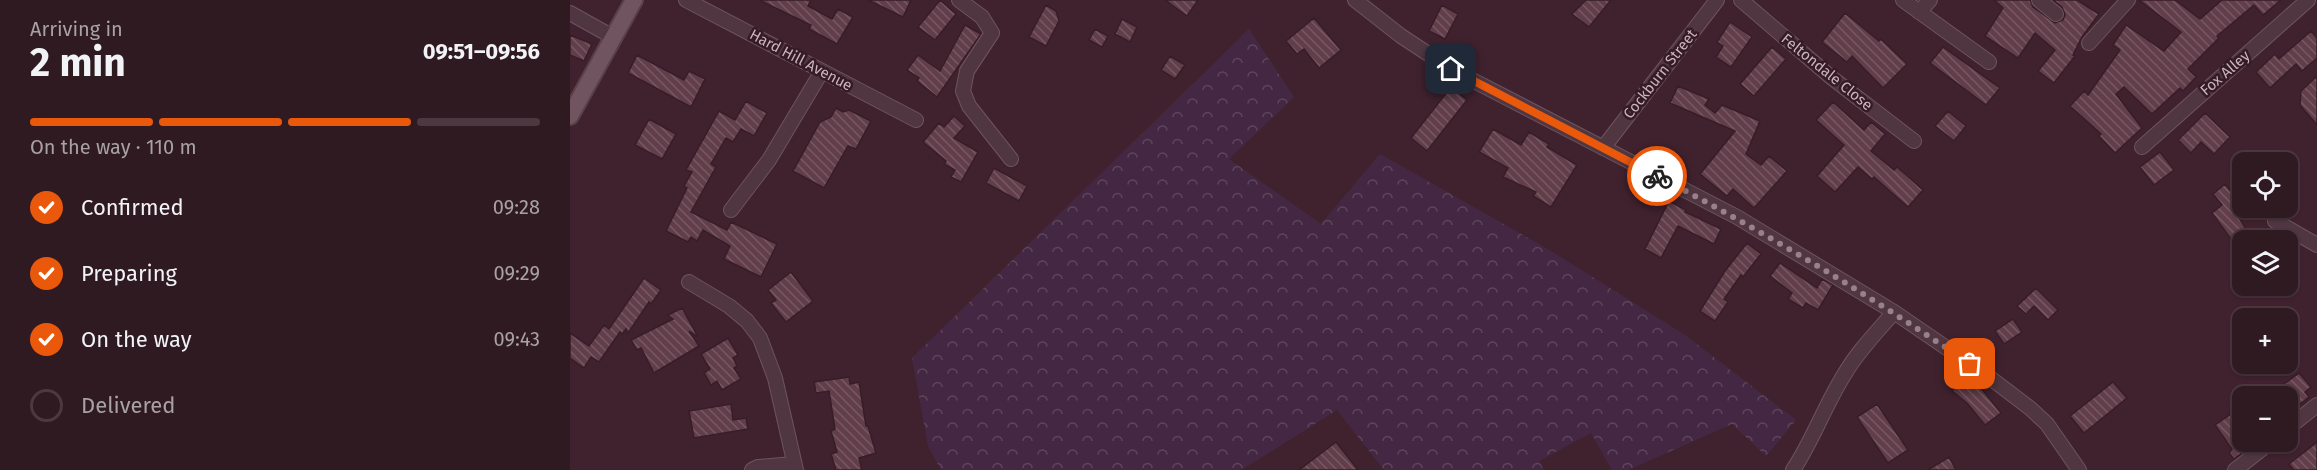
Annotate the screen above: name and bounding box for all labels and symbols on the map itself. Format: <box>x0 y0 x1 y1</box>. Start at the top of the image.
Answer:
street label: Hard Hill Avenue <box>747 25 855 95</box>
street label: Cockburn Street <box>1619 25 1701 122</box>
street label: Feltondale Close <box>1778 30 1876 114</box>
pin <box>1425 43 1476 94</box>
street label: Fox Alley <box>2197 46 2254 99</box>
courier <box>1627 146 1687 206</box>
pin <box>1944 338 1995 389</box>

